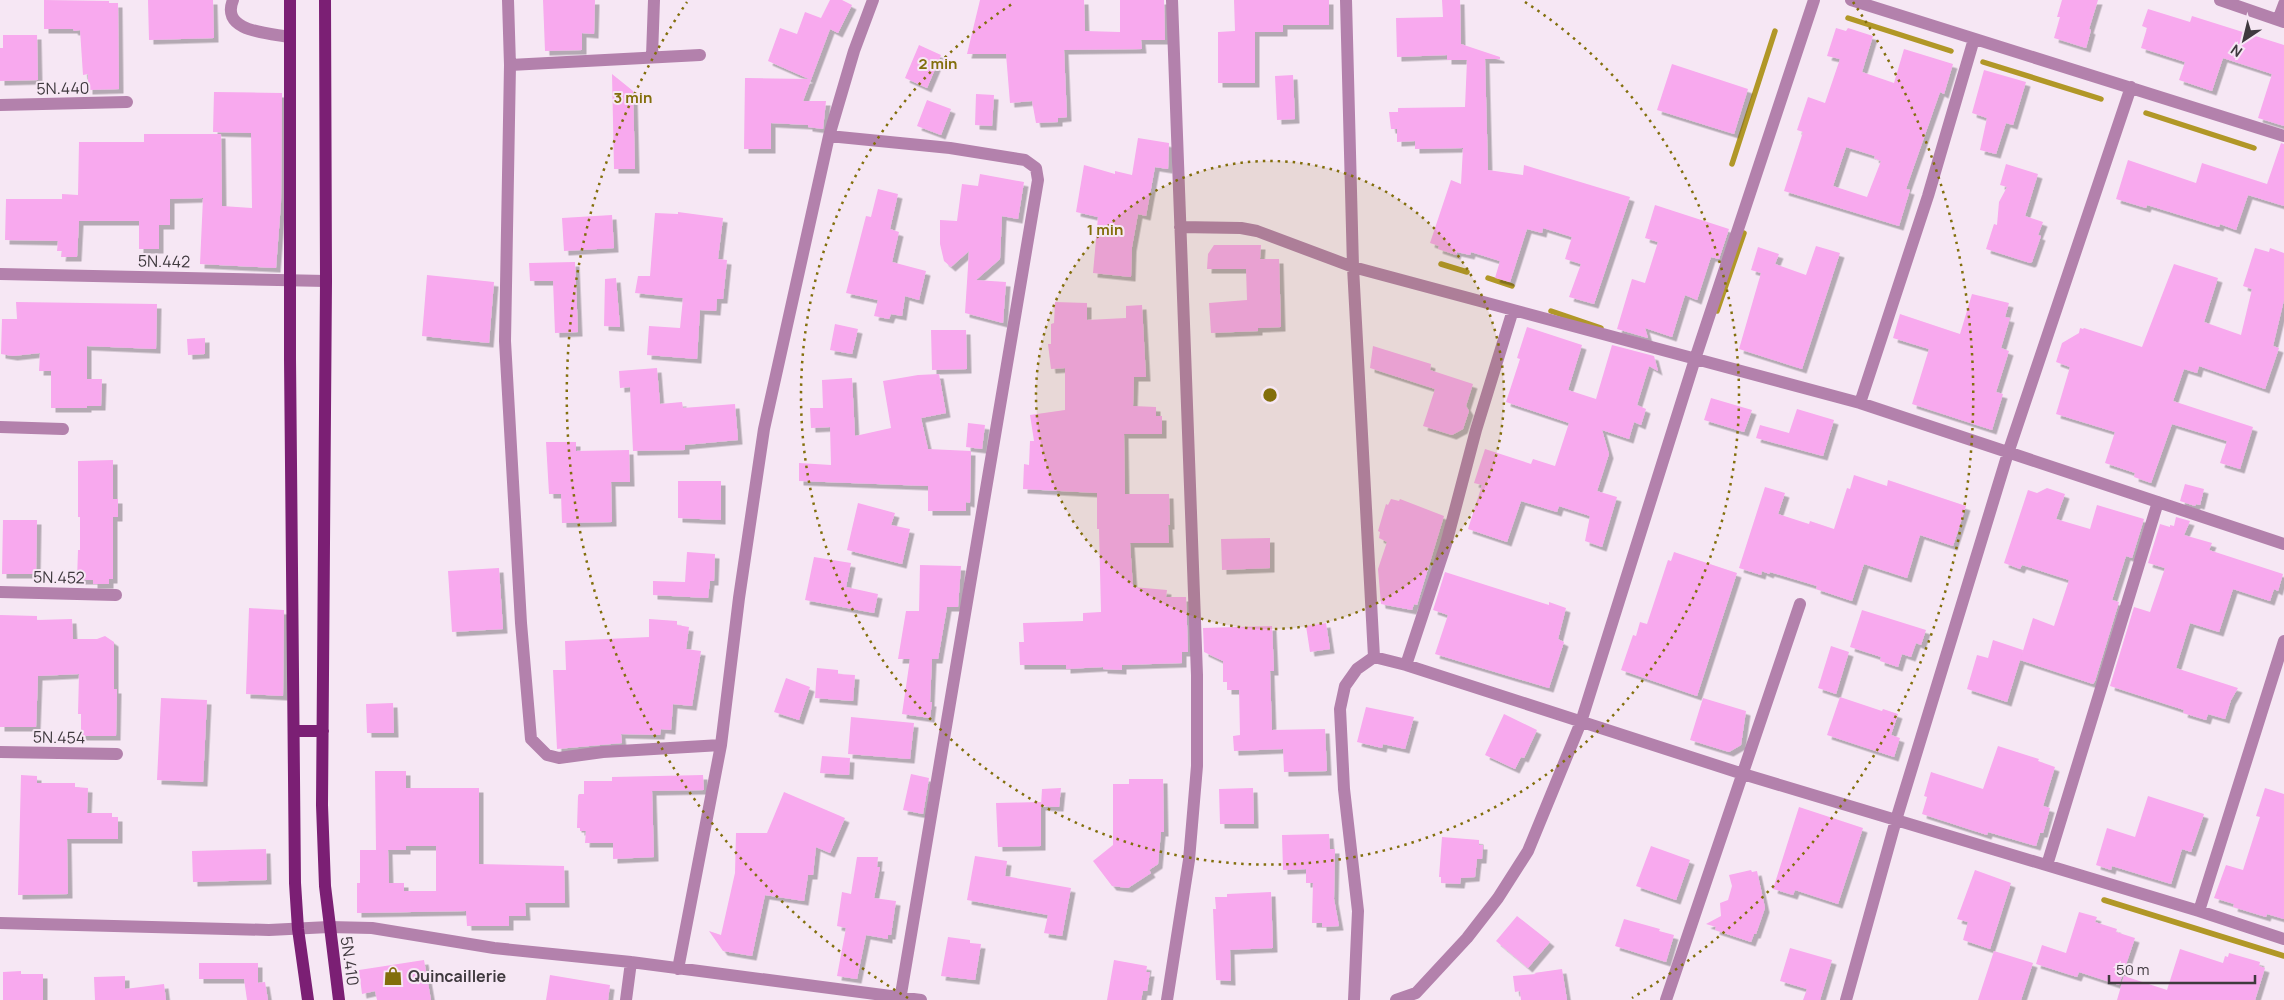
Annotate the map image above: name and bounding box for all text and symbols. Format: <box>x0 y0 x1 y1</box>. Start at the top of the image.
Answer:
north arrow <box>2219 15 2269 65</box>
text: N <box>2227 40 2246 62</box>
text: 2 min <box>918 53 958 74</box>
street label: 5N.440 <box>36 77 90 99</box>
text: 3 min <box>614 87 652 108</box>
text: 1 min <box>1087 219 1123 240</box>
street label: 5N.442 <box>138 250 190 272</box>
centre of rings <box>1261 386 1279 404</box>
street label: 5N.452 <box>33 566 85 588</box>
street label: 5N.454 <box>33 726 85 748</box>
street label: 5N.410 <box>336 935 364 987</box>
scale bar <box>2109 952 2255 984</box>
text: 50 m <box>2116 959 2150 980</box>
shop icon: Quincaillerie <box>382 965 404 987</box>
place label: Quincaillerie <box>408 965 507 987</box>

